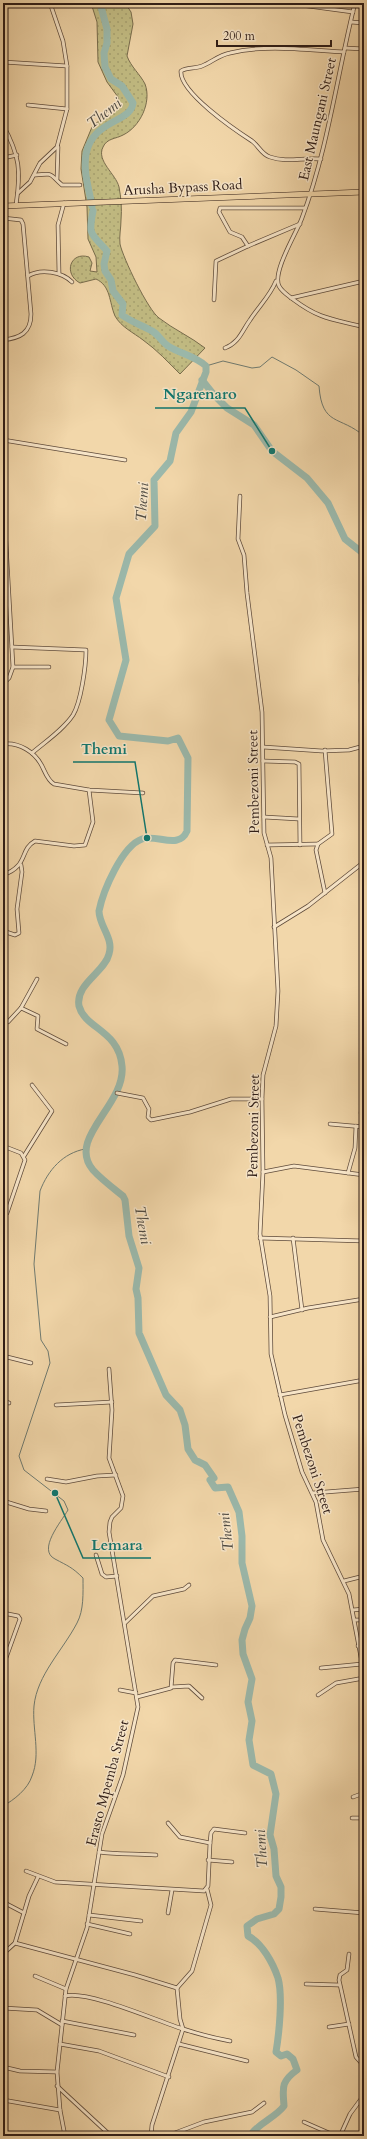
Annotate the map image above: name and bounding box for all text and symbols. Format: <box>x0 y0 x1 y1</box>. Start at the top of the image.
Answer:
scale bar <box>217 22 331 48</box>
text: 200 m <box>223 28 256 44</box>
street label: East Maungani Street <box>294 55 341 182</box>
water label: Themi <box>83 93 126 133</box>
street label: Arusha Bypass Road <box>123 175 244 200</box>
callout: Ngarenaro <box>155 381 245 408</box>
text: Ngarenaro <box>163 384 237 404</box>
water label: Themi <box>131 481 153 522</box>
street label: Pembezoni Street <box>243 730 264 834</box>
callout: Themi <box>73 735 135 762</box>
text: Themi <box>81 739 127 759</box>
street label: Pembezoni Street <box>243 1074 264 1178</box>
water label: Themi <box>130 1204 156 1247</box>
street label: Pembezoni Street <box>287 1412 338 1517</box>
water label: Themi <box>214 1511 238 1553</box>
callout: Lemara <box>83 1531 151 1558</box>
text: Lemara <box>91 1535 143 1555</box>
street label: Erasto Mpemba Street <box>81 1717 134 1848</box>
water label: Themi <box>250 1828 272 1869</box>

